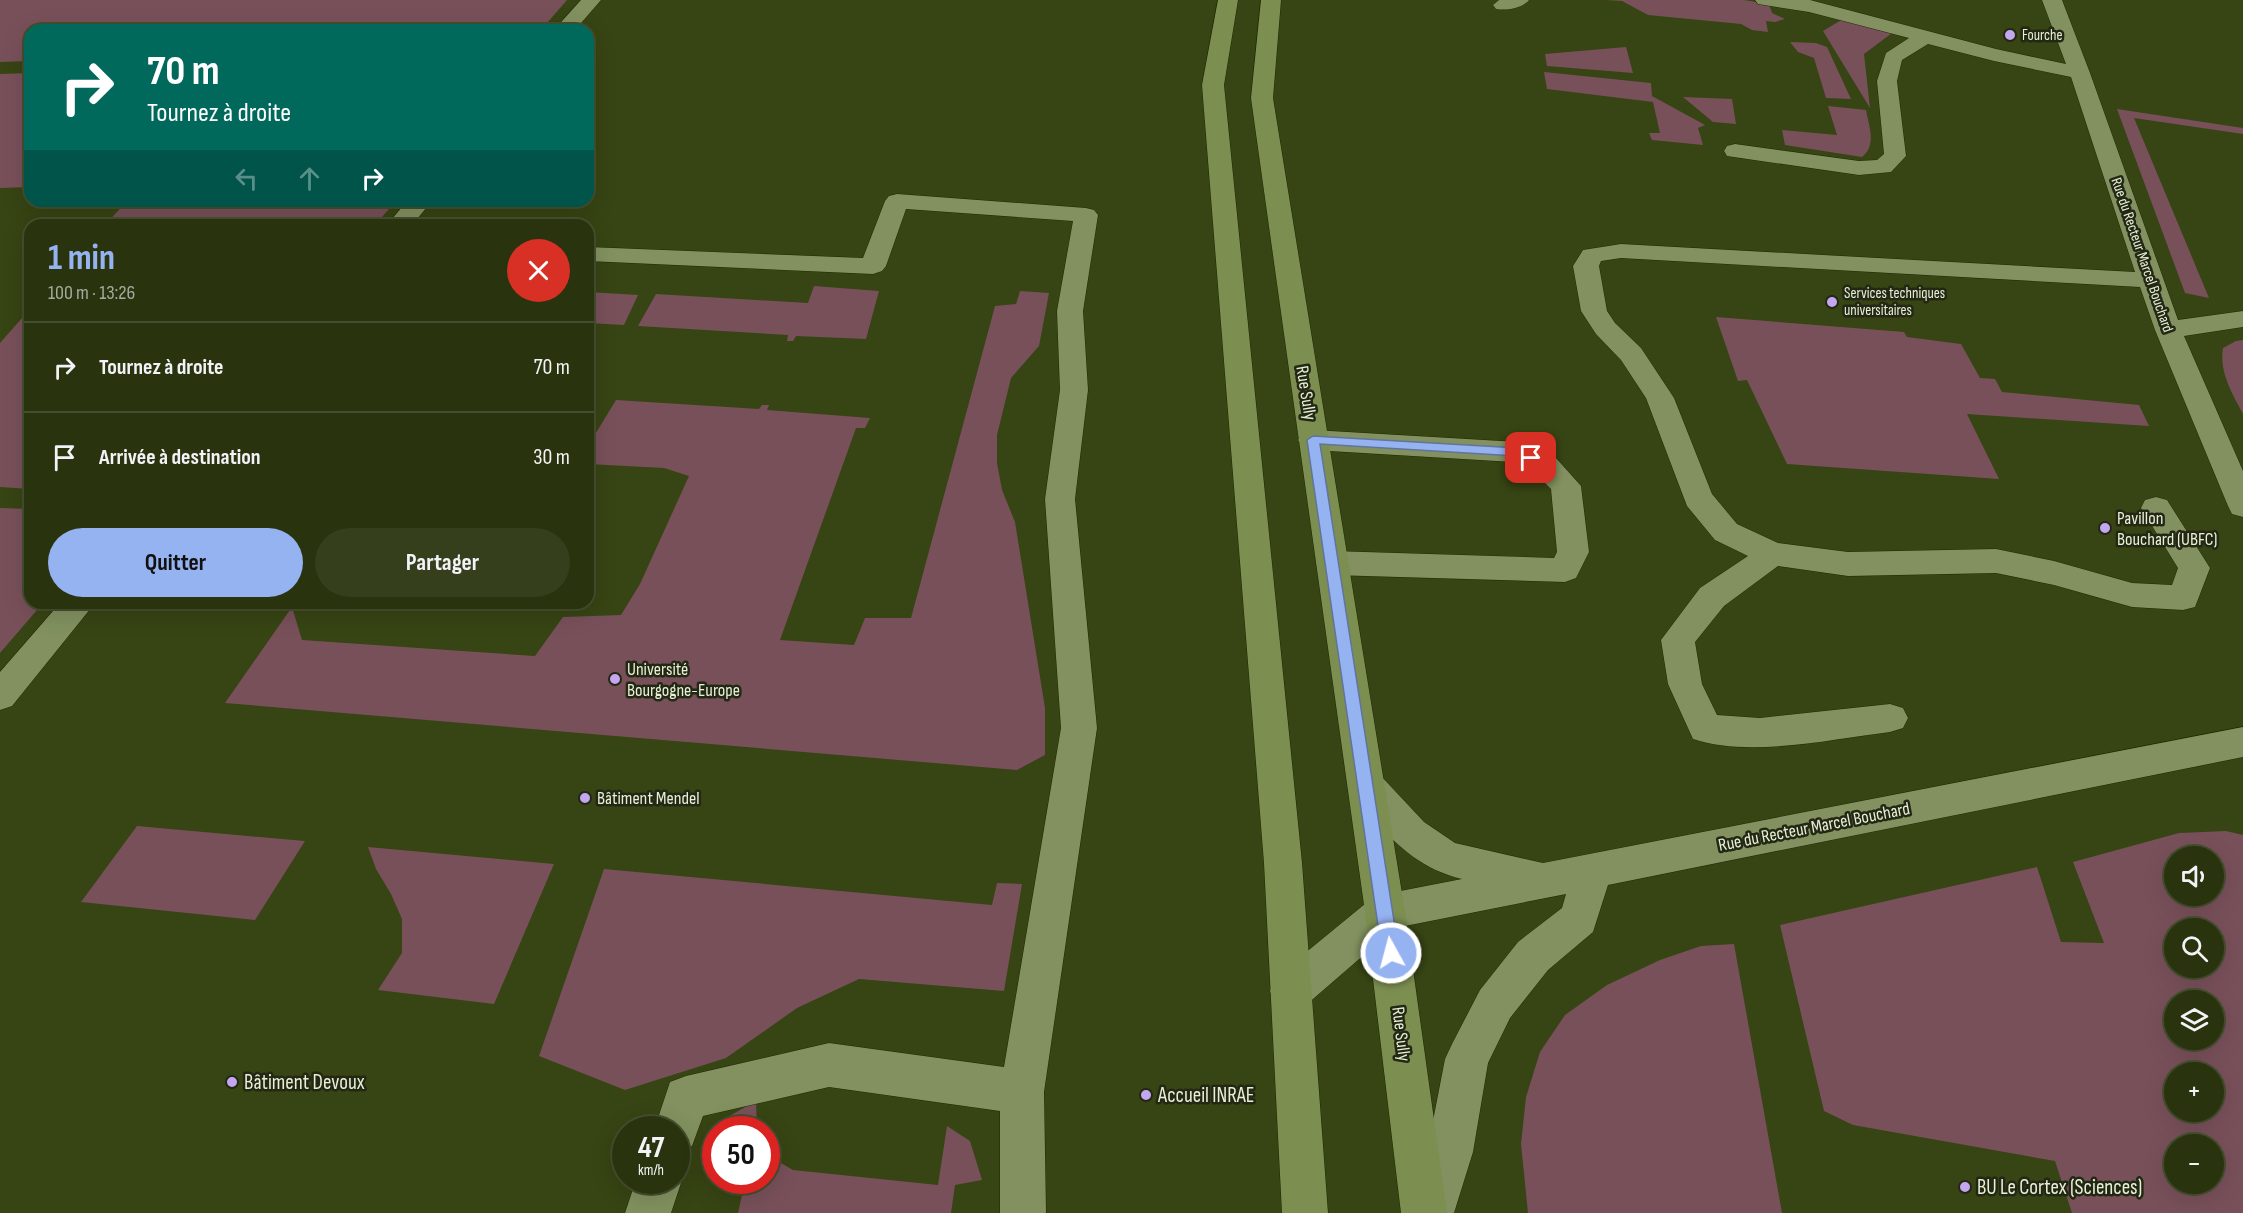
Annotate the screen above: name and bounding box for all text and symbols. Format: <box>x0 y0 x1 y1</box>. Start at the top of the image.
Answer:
place label: Fourche <box>2022 26 2063 45</box>
marker: Fourche <box>2003 28 2017 42</box>
text: 70 m <box>147 46 220 97</box>
icon: right <box>48 48 126 126</box>
text: Tournez à droite <box>147 97 291 129</box>
icon: left <box>230 162 263 195</box>
icon: ahead <box>293 162 326 195</box>
icon: right <box>356 162 389 195</box>
street label: Rue du Recteur Marcel Bouchard <box>2107 175 2177 335</box>
text: 1 min <box>48 237 115 280</box>
button: close <box>507 239 570 302</box>
text: 100 m · 13:26 <box>48 281 135 305</box>
place label: Services techniques universitaires <box>1844 284 1945 320</box>
marker: Services techniques universitaires <box>1825 295 1839 309</box>
icon: right <box>48 351 81 384</box>
text: Tournez à droite <box>99 354 224 381</box>
text: 70 m <box>534 354 570 381</box>
street label: Rue Sully <box>1291 364 1321 422</box>
pin <box>1505 432 1556 483</box>
icon: arrive <box>48 441 81 474</box>
icon: arrive <box>1514 441 1547 474</box>
text: Arrivée à destination <box>99 444 261 471</box>
text: 30 m <box>533 444 570 471</box>
place label: Pavillon Bouchard (UBFC) <box>2117 508 2217 550</box>
marker: Pavillon Bouchard (UBFC) <box>2098 521 2112 535</box>
button: Quitter <box>48 528 303 597</box>
button: Partager <box>315 528 570 597</box>
place label: Université Bourgogne-Europe <box>627 659 740 701</box>
marker: Université Bourgogne-Europe <box>608 672 622 686</box>
place label: Bâtiment Mendel <box>597 788 700 809</box>
marker: Bâtiment Mendel <box>578 791 592 805</box>
street label: Rue du Recteur Marcel Bouchard <box>1716 798 1912 856</box>
map controls <box>2164 846 2224 1194</box>
button: sound <box>2164 846 2224 906</box>
button: search <box>2164 918 2224 978</box>
position arrow <box>1359 921 1423 985</box>
button: layers <box>2164 990 2224 1050</box>
street label: Rue Sully <box>1387 1006 1415 1063</box>
button: + <box>2164 1062 2224 1122</box>
place label: Bâtiment Devoux <box>244 1070 365 1095</box>
marker: Bâtiment Devoux <box>225 1075 239 1089</box>
place label: Accueil INRAE <box>1157 1083 1255 1108</box>
marker: Accueil INRAE <box>1139 1088 1153 1102</box>
speed limit sign: 50 <box>702 1116 780 1194</box>
text: 47 <box>638 1130 664 1166</box>
button: − <box>2164 1134 2224 1194</box>
text: km/h <box>638 1161 664 1180</box>
place label: BU Le Cortex (Sciences) <box>1977 1175 2142 1200</box>
marker: BU Le Cortex (Sciences) <box>1958 1180 1972 1194</box>

